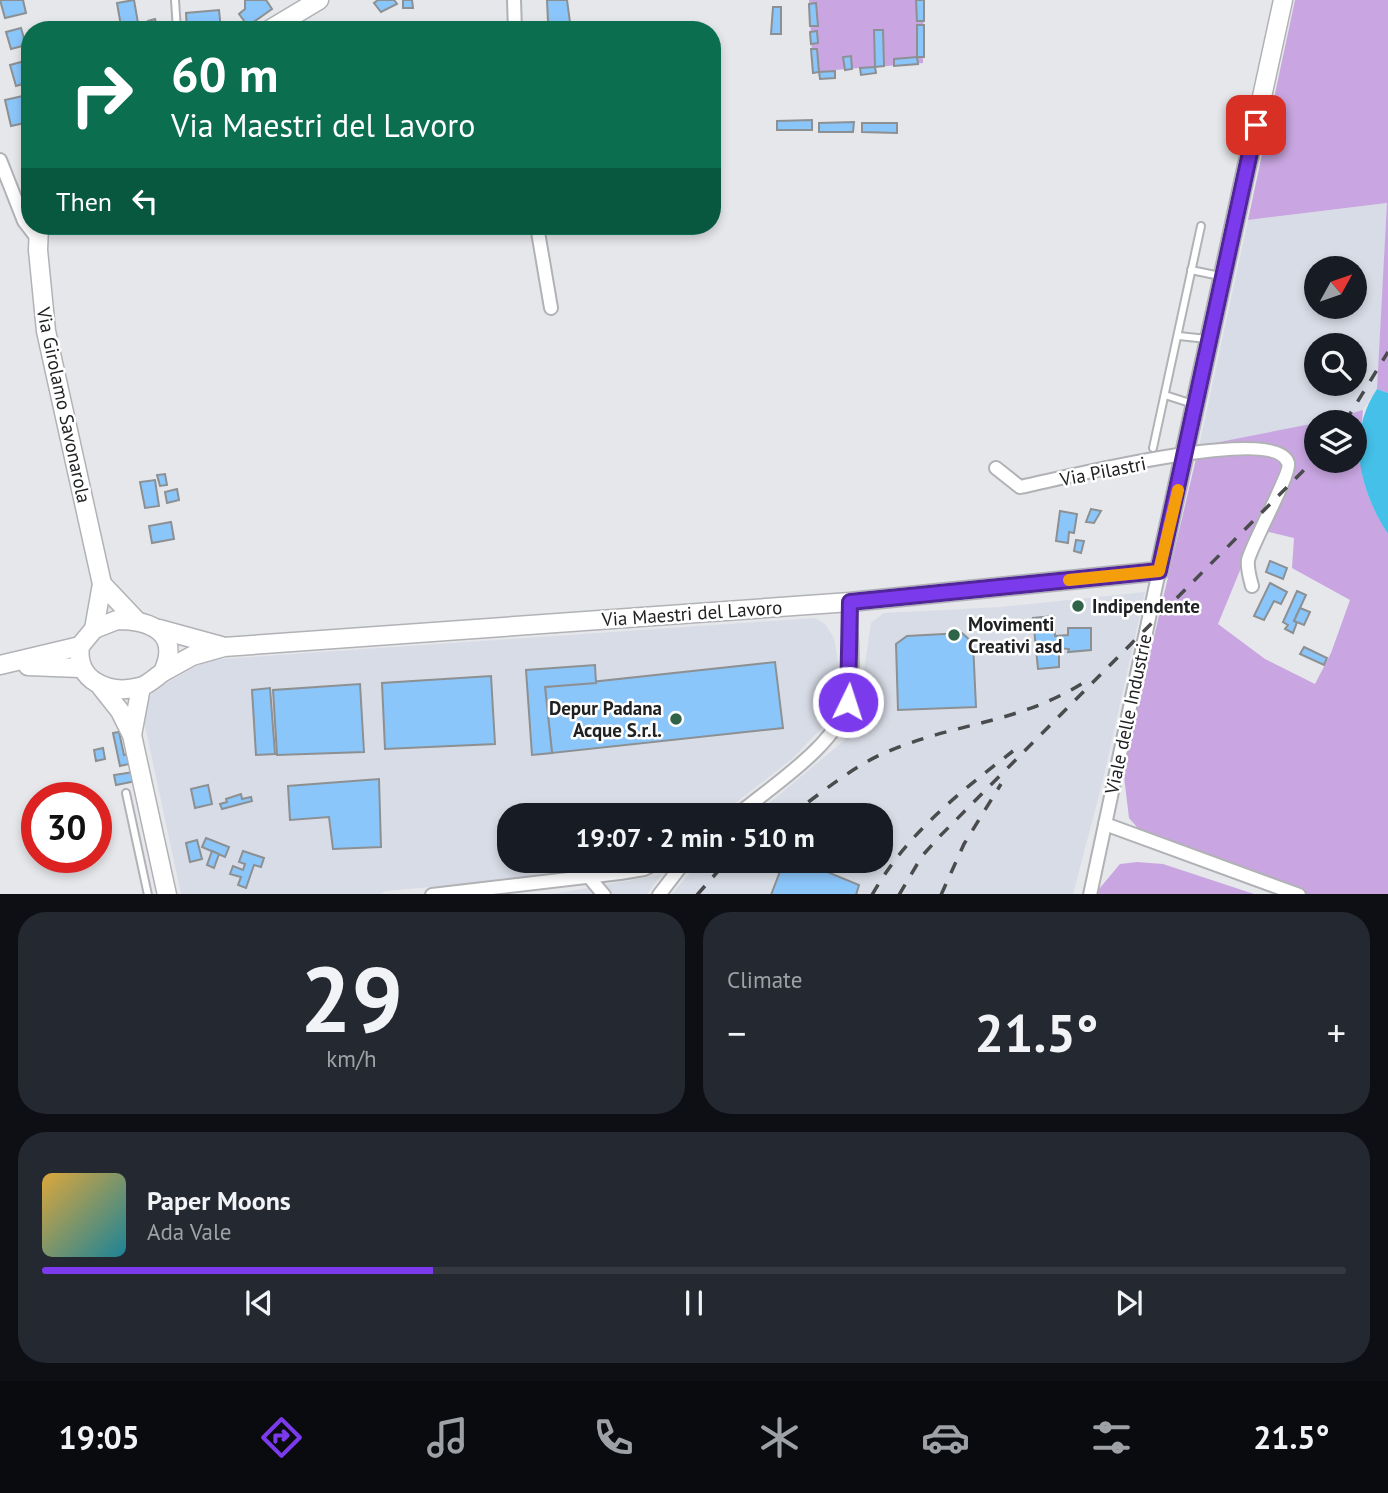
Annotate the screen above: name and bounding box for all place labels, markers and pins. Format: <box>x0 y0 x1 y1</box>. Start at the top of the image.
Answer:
pin <box>1226 95 1286 155</box>
place label: Indipendente <box>1092 594 1200 618</box>
marker: Indipendente <box>1070 598 1086 614</box>
place label: Movimenti Creativi asd <box>968 612 1063 658</box>
marker: Movimenti Creativi asd <box>946 627 962 643</box>
place label: Depur Padana Acque S.r.l. <box>549 696 662 742</box>
marker: Depur Padana Acque S.r.l. <box>668 711 684 727</box>

